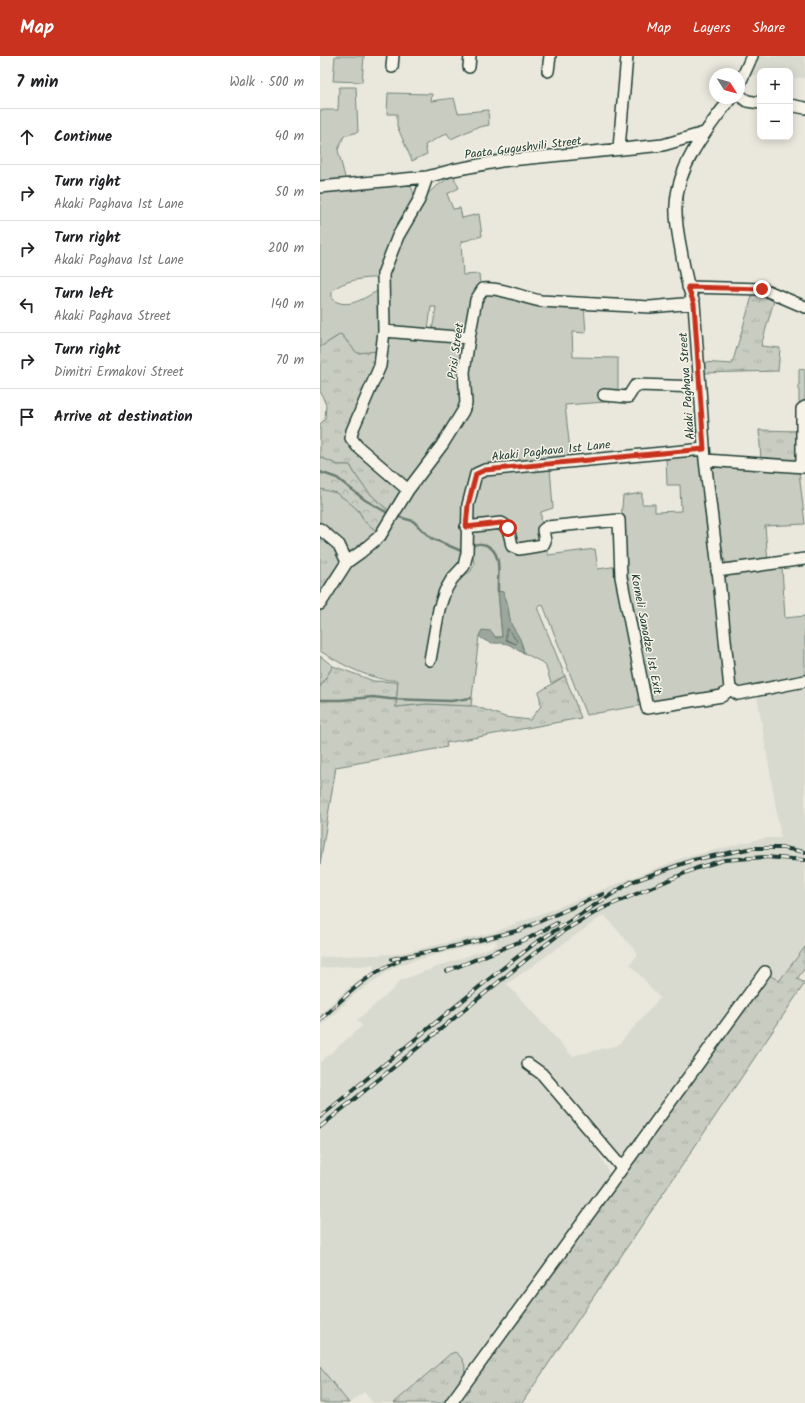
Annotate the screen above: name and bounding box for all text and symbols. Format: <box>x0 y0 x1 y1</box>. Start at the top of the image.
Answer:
text: Map <box>20 13 54 43</box>
text: Map <box>647 17 671 39</box>
text: Layers <box>693 17 731 39</box>
text: Share <box>753 17 785 39</box>
north arrow <box>709 68 745 104</box>
map controls <box>757 68 793 140</box>
button: + <box>757 68 793 104</box>
text: 7 min <box>16 69 58 96</box>
text: Walk · 500 m <box>229 72 304 93</box>
button: − <box>757 104 793 140</box>
text: Continue <box>54 125 112 149</box>
icon: ahead <box>16 126 38 148</box>
text: 40 m <box>275 126 304 147</box>
street label: Paata Gugushvili Street <box>463 131 583 165</box>
text: Turn right <box>54 170 121 194</box>
icon: right <box>16 182 38 204</box>
text: 50 m <box>275 182 304 203</box>
text: Akaki Paghava 1st Lane <box>54 194 184 215</box>
text: Turn right <box>54 226 121 250</box>
icon: right <box>16 238 38 260</box>
text: 200 m <box>268 238 304 259</box>
text: Akaki Paghava 1st Lane <box>54 250 184 271</box>
route end <box>753 280 771 298</box>
text: Turn left <box>54 282 114 306</box>
icon: left <box>16 294 38 316</box>
text: 140 m <box>271 294 304 315</box>
text: Akaki Paghava Street <box>54 306 171 327</box>
street label: Prisi Street <box>443 321 469 380</box>
street label: Akaki Paghava Street <box>674 331 700 440</box>
text: Turn right <box>54 338 121 362</box>
icon: right <box>16 350 38 372</box>
text: 70 m <box>276 350 304 371</box>
text: Dimitri Ermakovi Street <box>54 362 184 383</box>
text: Arrive at destination <box>54 405 193 429</box>
icon: arrive <box>16 406 38 428</box>
street label: Akaki Paghava 1st Lane <box>491 435 612 467</box>
route start <box>499 519 517 537</box>
street label: Korneli Sanadze 1st Exit <box>625 572 667 696</box>

